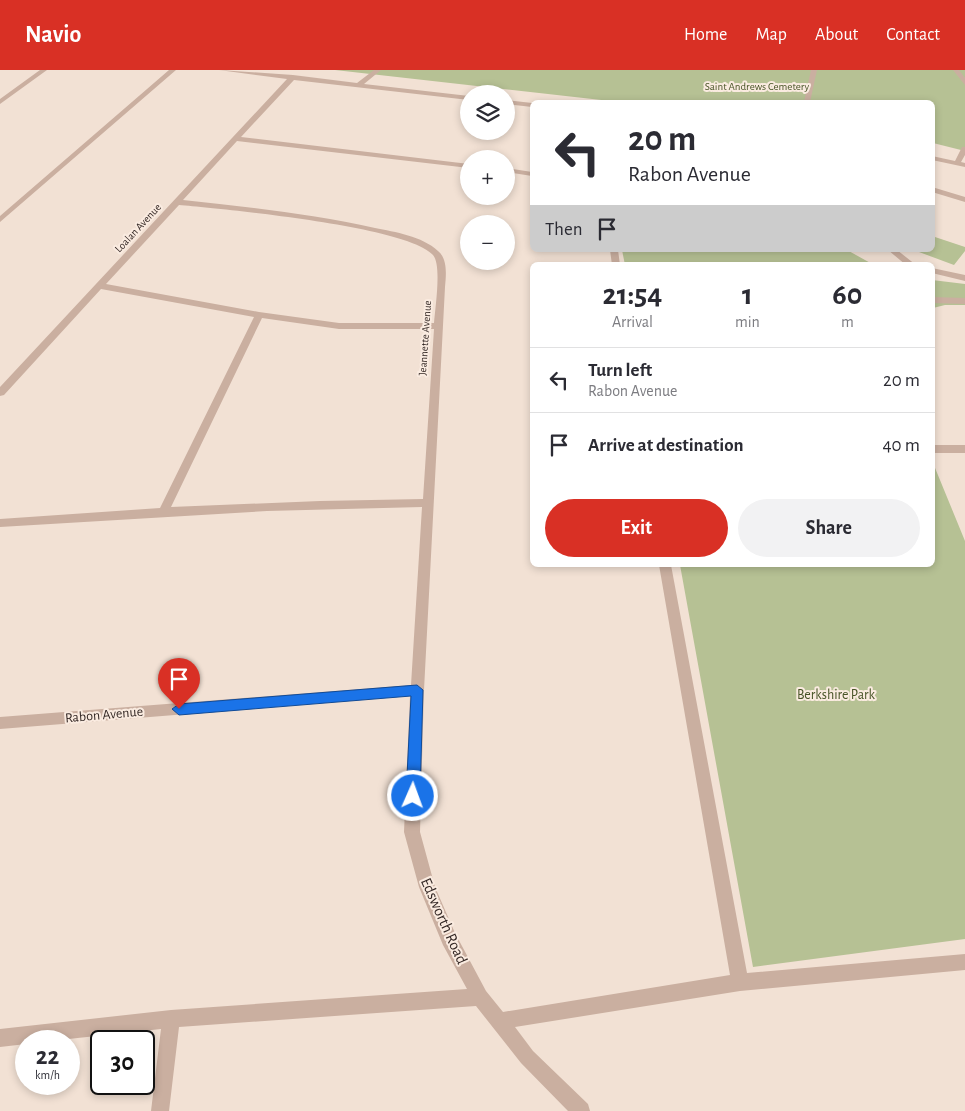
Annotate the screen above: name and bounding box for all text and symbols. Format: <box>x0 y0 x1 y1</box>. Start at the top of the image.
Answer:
text: Navio <box>25 23 81 47</box>
text: Home <box>684 26 727 44</box>
text: Map <box>755 26 787 44</box>
text: About <box>815 26 858 44</box>
text: Contact <box>886 26 940 44</box>
park label: Saint Andrews Cemetery <box>705 81 810 92</box>
map controls <box>460 85 515 270</box>
button: layers <box>460 85 515 140</box>
icon: left <box>545 120 610 185</box>
text: 20 m <box>628 122 696 157</box>
button: + <box>460 150 515 205</box>
text: Rabon Avenue <box>628 163 751 185</box>
street label: Loalan Avenue <box>113 202 163 254</box>
button: − <box>460 215 515 270</box>
icon: arrive <box>593 215 621 243</box>
text: Then <box>545 220 583 239</box>
text: 21:54 <box>603 280 662 310</box>
text: 1 <box>742 280 753 310</box>
text: 60 <box>832 280 862 310</box>
street label: Jeannette Avenue <box>417 300 433 376</box>
text: Arrival <box>612 314 653 330</box>
text: min <box>735 314 760 330</box>
text: m <box>841 314 854 330</box>
text: Turn left <box>588 361 652 380</box>
icon: left <box>545 366 573 394</box>
text: 20 m <box>883 371 920 390</box>
text: Rabon Avenue <box>588 383 677 399</box>
icon: arrive <box>545 431 573 459</box>
text: Arrive at destination <box>588 436 744 455</box>
text: 40 m <box>882 436 920 455</box>
button: Exit <box>545 499 728 557</box>
button: Share <box>738 499 920 557</box>
pin <box>158 658 200 709</box>
icon: arrive <box>165 665 193 693</box>
park label: Berkshire Park <box>797 688 876 702</box>
street label: Rabon Avenue <box>64 705 144 725</box>
position arrow <box>386 769 438 821</box>
street label: Edsworth Road <box>418 875 470 967</box>
speed limit sign: 30 <box>90 1030 155 1095</box>
text: 22 <box>36 1044 59 1069</box>
text: km/h <box>35 1069 60 1081</box>

